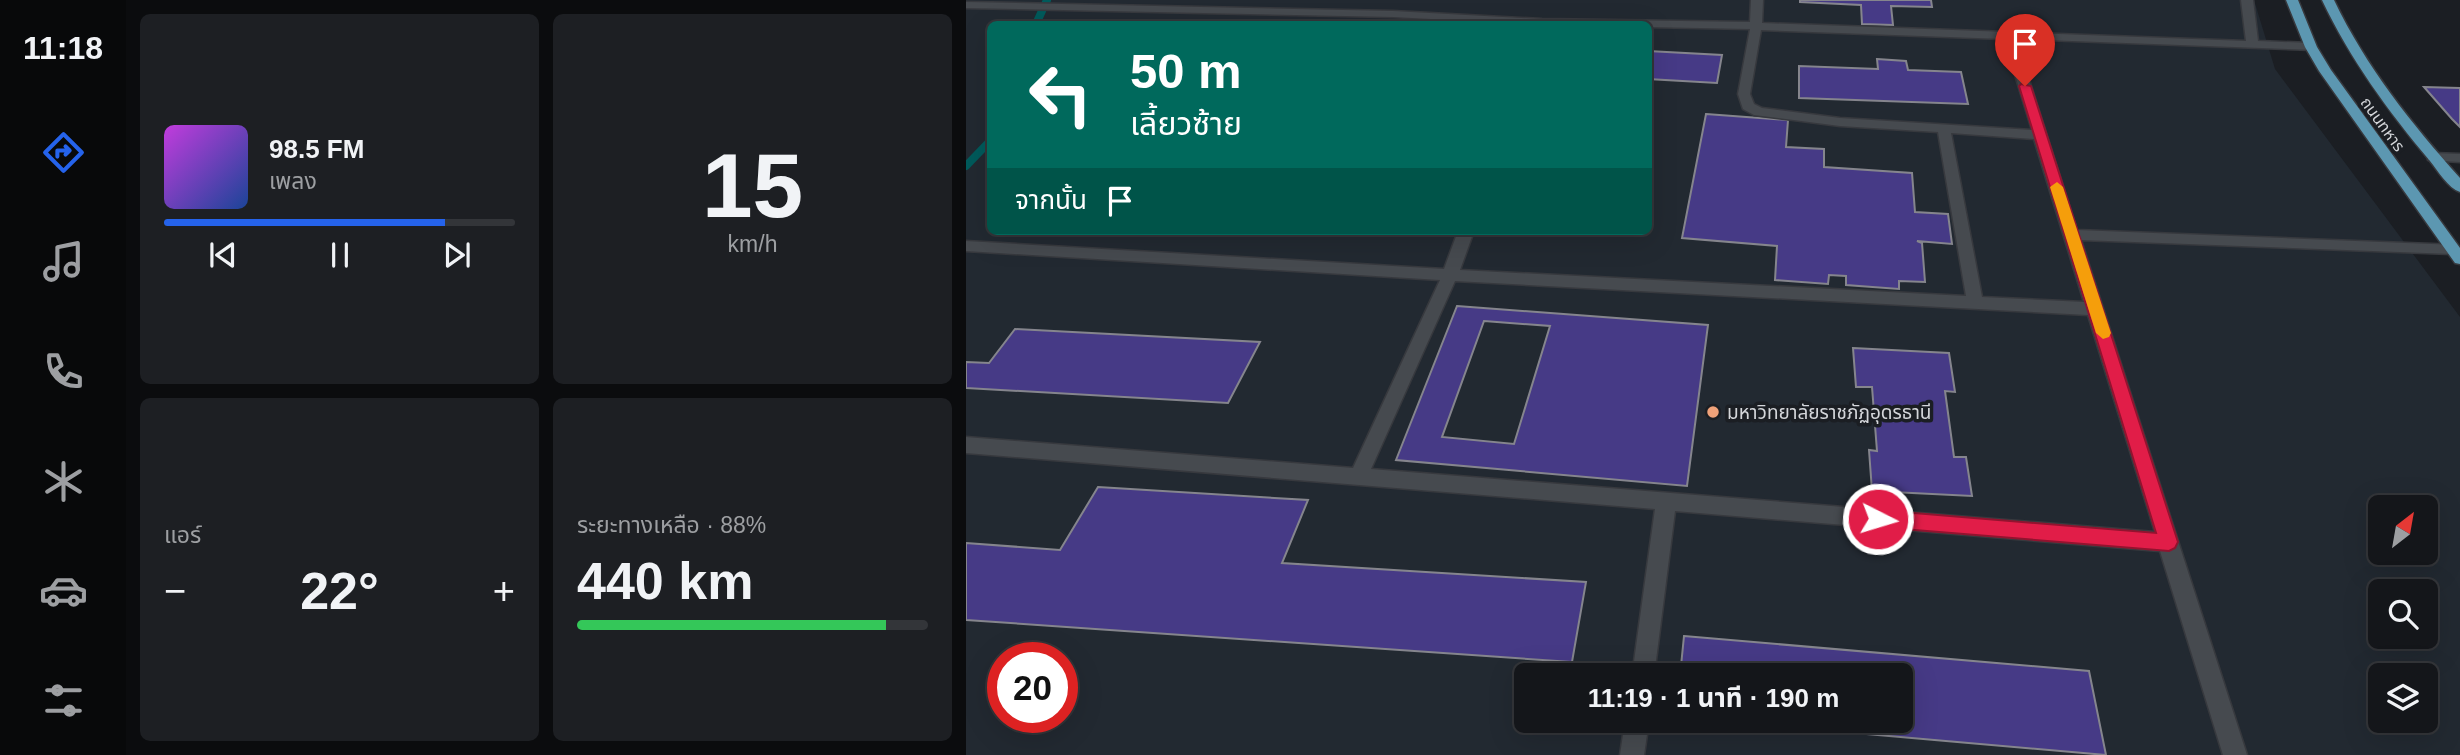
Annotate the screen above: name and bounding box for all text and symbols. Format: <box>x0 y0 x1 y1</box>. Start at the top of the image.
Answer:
pin <box>1995 14 2055 86</box>
icon: arrive <box>2006 25 2044 63</box>
text: 11:18 <box>23 30 103 66</box>
text: 50 m <box>1130 44 1242 98</box>
icon: left <box>1015 49 1106 140</box>
street label: ถนนทหาร <box>2357 94 2408 155</box>
text: เลี้ยวซ้าย <box>1130 106 1242 142</box>
icon: directions <box>39 128 88 177</box>
text: 98.5 FM <box>269 134 364 164</box>
text: 15 <box>702 135 803 236</box>
text: เพลง <box>269 168 317 194</box>
icon: arrive <box>1101 182 1139 220</box>
text: จากนั้น <box>1015 185 1087 215</box>
text: km/h <box>728 231 777 257</box>
icon: previous <box>204 236 242 274</box>
icon: pause <box>321 236 359 274</box>
icon: next <box>438 236 476 274</box>
icon: music <box>39 237 88 286</box>
icon: phone <box>39 347 88 396</box>
place label: มหาวิทยาลัยราชภัฏอุดรธานี <box>1727 402 1932 424</box>
marker: มหาวิทยาลัยราชภัฏอุดรธานี <box>1705 404 1721 420</box>
icon: climate <box>39 457 88 506</box>
position arrow <box>1841 482 1915 556</box>
north arrow <box>2368 495 2438 565</box>
map controls <box>2368 495 2438 733</box>
text: ระยะทางเหลือ · 88% <box>577 512 766 538</box>
text: แอร์ <box>164 522 201 548</box>
text: 440 km <box>577 552 753 610</box>
text: 22° <box>300 562 379 620</box>
icon: car <box>39 566 88 615</box>
text: − <box>164 570 186 612</box>
text: + <box>493 570 515 612</box>
button: search <box>2368 579 2438 649</box>
speed limit sign: 20 <box>987 642 1078 733</box>
button: layers <box>2368 663 2438 733</box>
icon: filters <box>39 676 88 725</box>
text: 11:19 · 1 นาที · 190 m <box>1588 683 1839 713</box>

